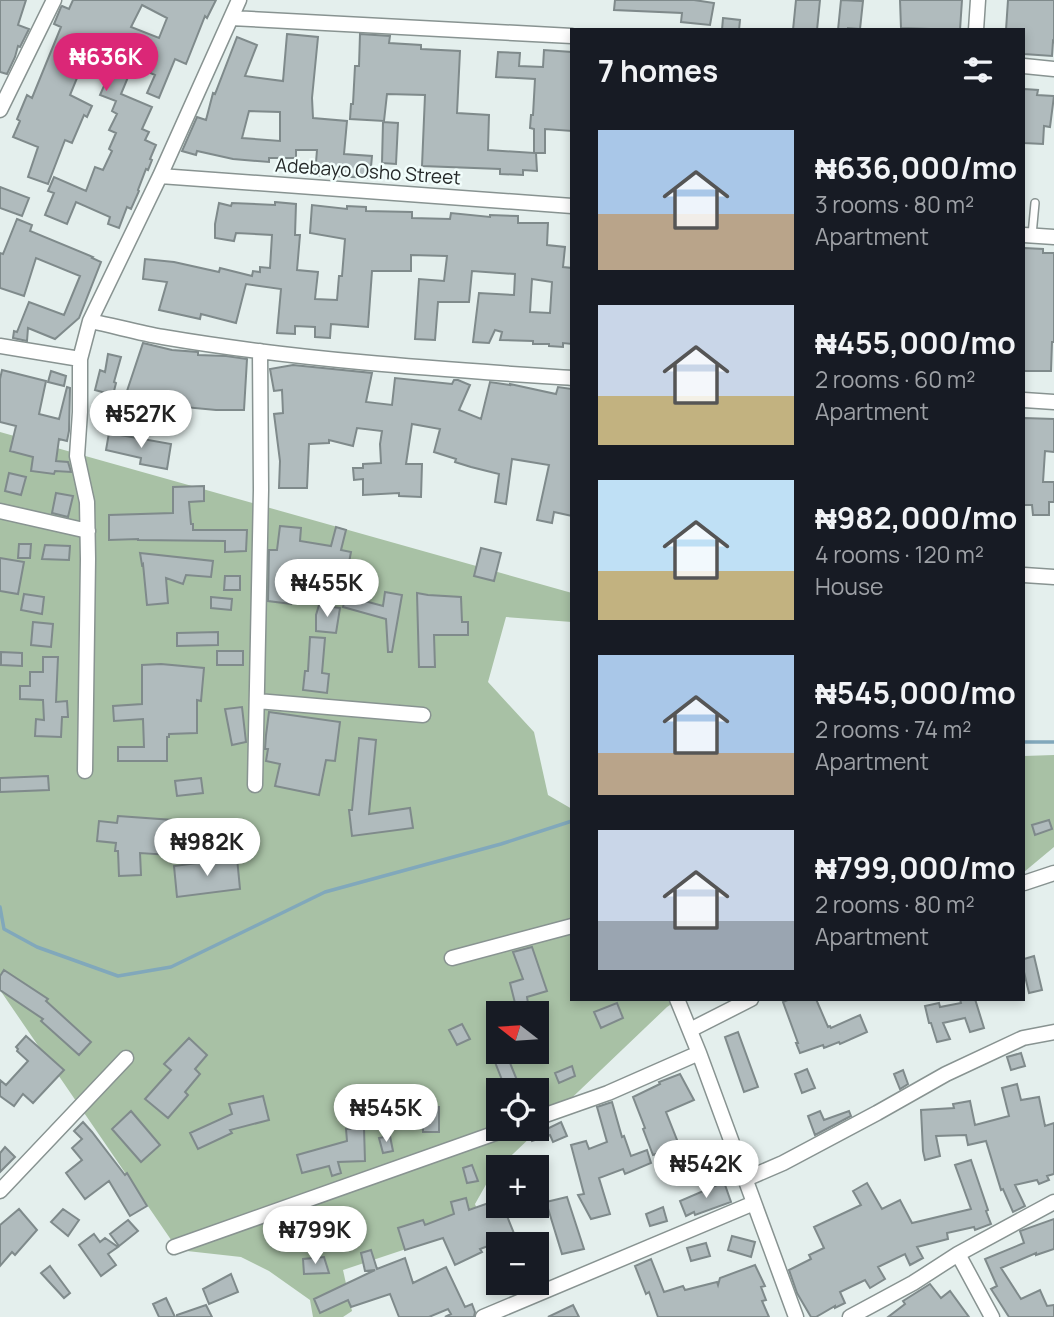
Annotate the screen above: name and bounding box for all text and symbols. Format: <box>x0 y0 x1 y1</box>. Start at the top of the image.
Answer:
pin: ₦636K <box>57 34 155 93</box>
text: ₦636K <box>69 40 143 72</box>
text: 7 homes <box>598 50 718 91</box>
icon: filters <box>959 51 997 89</box>
text: ₦636,000/mo <box>815 147 1017 188</box>
street label: Adebayo Osho Street <box>274 152 462 190</box>
icon: home <box>654 158 738 242</box>
text: 3 rooms · 80 m² <box>815 188 974 220</box>
text: Apartment <box>815 220 929 252</box>
text: ₦455,000/mo <box>815 322 1016 363</box>
icon: home <box>654 333 738 417</box>
text: 2 rooms · 60 m² <box>815 363 976 395</box>
pin: ₦527K <box>92 391 190 450</box>
text: Apartment <box>815 395 929 427</box>
text: ₦527K <box>106 397 176 429</box>
text: ₦982,000/mo <box>815 497 1017 538</box>
icon: home <box>654 508 738 592</box>
text: 4 rooms · 120 m² <box>815 538 984 570</box>
pin: ₦455K <box>278 560 376 619</box>
text: ₦455K <box>291 566 363 598</box>
text: House <box>815 570 884 602</box>
text: ₦545,000/mo <box>815 672 1016 713</box>
icon: home <box>654 683 738 767</box>
text: 2 rooms · 74 m² <box>815 713 971 745</box>
text: Apartment <box>815 745 929 777</box>
pin: ₦982K <box>158 818 256 878</box>
text: ₦982K <box>170 825 244 857</box>
text: ₦799,000/mo <box>815 847 1016 888</box>
icon: home <box>654 858 738 942</box>
text: 2 rooms · 80 m² <box>815 888 975 920</box>
text: Apartment <box>815 920 929 952</box>
north arrow <box>486 1001 550 1064</box>
map controls <box>486 1001 549 1295</box>
button: locate <box>486 1078 549 1141</box>
pin: ₦545K <box>337 1084 435 1144</box>
text: ₦545K <box>350 1091 422 1123</box>
pin: ₦542K <box>657 1140 755 1200</box>
text: ₦542K <box>670 1147 742 1179</box>
button: + <box>486 1155 549 1218</box>
pin: ₦799K <box>266 1206 364 1266</box>
text: ₦799K <box>279 1213 351 1245</box>
button: − <box>486 1232 549 1295</box>

